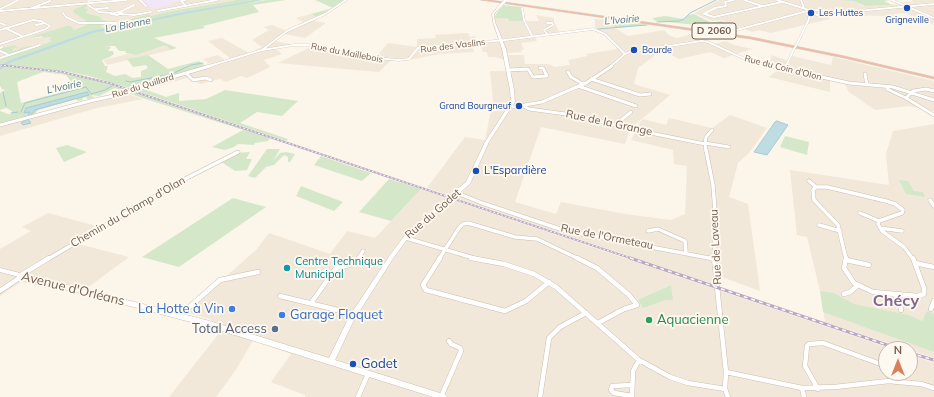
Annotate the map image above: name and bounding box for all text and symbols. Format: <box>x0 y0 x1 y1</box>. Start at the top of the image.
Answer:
marker: Grigneville <box>902 3 912 13</box>
marker: Les Huttes <box>806 8 816 18</box>
place label: Les Huttes <box>819 8 863 18</box>
water label: L'Ivoirie <box>604 12 640 28</box>
water label: La Bionne <box>104 15 152 35</box>
place label: Grigneville <box>885 15 929 25</box>
road number: D 2060 <box>692 23 736 39</box>
street label: Rue des Vaslins <box>420 37 486 55</box>
street label: Rue du Maillebois <box>310 41 384 65</box>
marker: Bourde <box>629 45 639 55</box>
place label: Bourde <box>642 45 672 55</box>
street label: Rue du Coin d'Olon <box>743 53 823 83</box>
street label: Rue du Quillard <box>111 71 175 101</box>
water label: L'Ivoirie <box>46 77 82 97</box>
place label: Grand Bourgneuf <box>439 101 511 111</box>
marker: Grand Bourgneuf <box>514 101 524 111</box>
street label: Rue de la Grange <box>565 107 653 139</box>
place label: L'Espardière <box>484 164 546 178</box>
marker: L'Espardière <box>471 166 481 176</box>
street label: Chemin du Champ d'Olan <box>68 174 188 250</box>
street label: Rue du Godet <box>402 186 464 242</box>
street label: Rue de Laveau <box>707 209 725 285</box>
street label: Rue de l'Ormeteau <box>560 222 654 252</box>
place label: Centre Technique Municipal <box>295 255 383 281</box>
marker: Centre Technique Municipal <box>282 263 292 273</box>
street label: Avenue d'Orléans <box>20 269 126 309</box>
district label: Chécy <box>873 291 919 311</box>
place label: La Hotte à Vin <box>138 301 224 317</box>
marker: La Hotte à Vin <box>227 304 237 314</box>
place label: Garage Floquet <box>290 307 383 323</box>
marker: Garage Floquet <box>277 310 287 320</box>
place label: Aquacienne <box>657 312 728 328</box>
marker: Aquacienne <box>644 315 654 325</box>
place label: Total Access <box>192 321 267 337</box>
marker: Total Access <box>270 324 280 334</box>
north arrow <box>878 341 918 381</box>
text: N <box>894 343 902 357</box>
place label: Godet <box>361 356 397 372</box>
marker: Godet <box>348 359 358 369</box>

